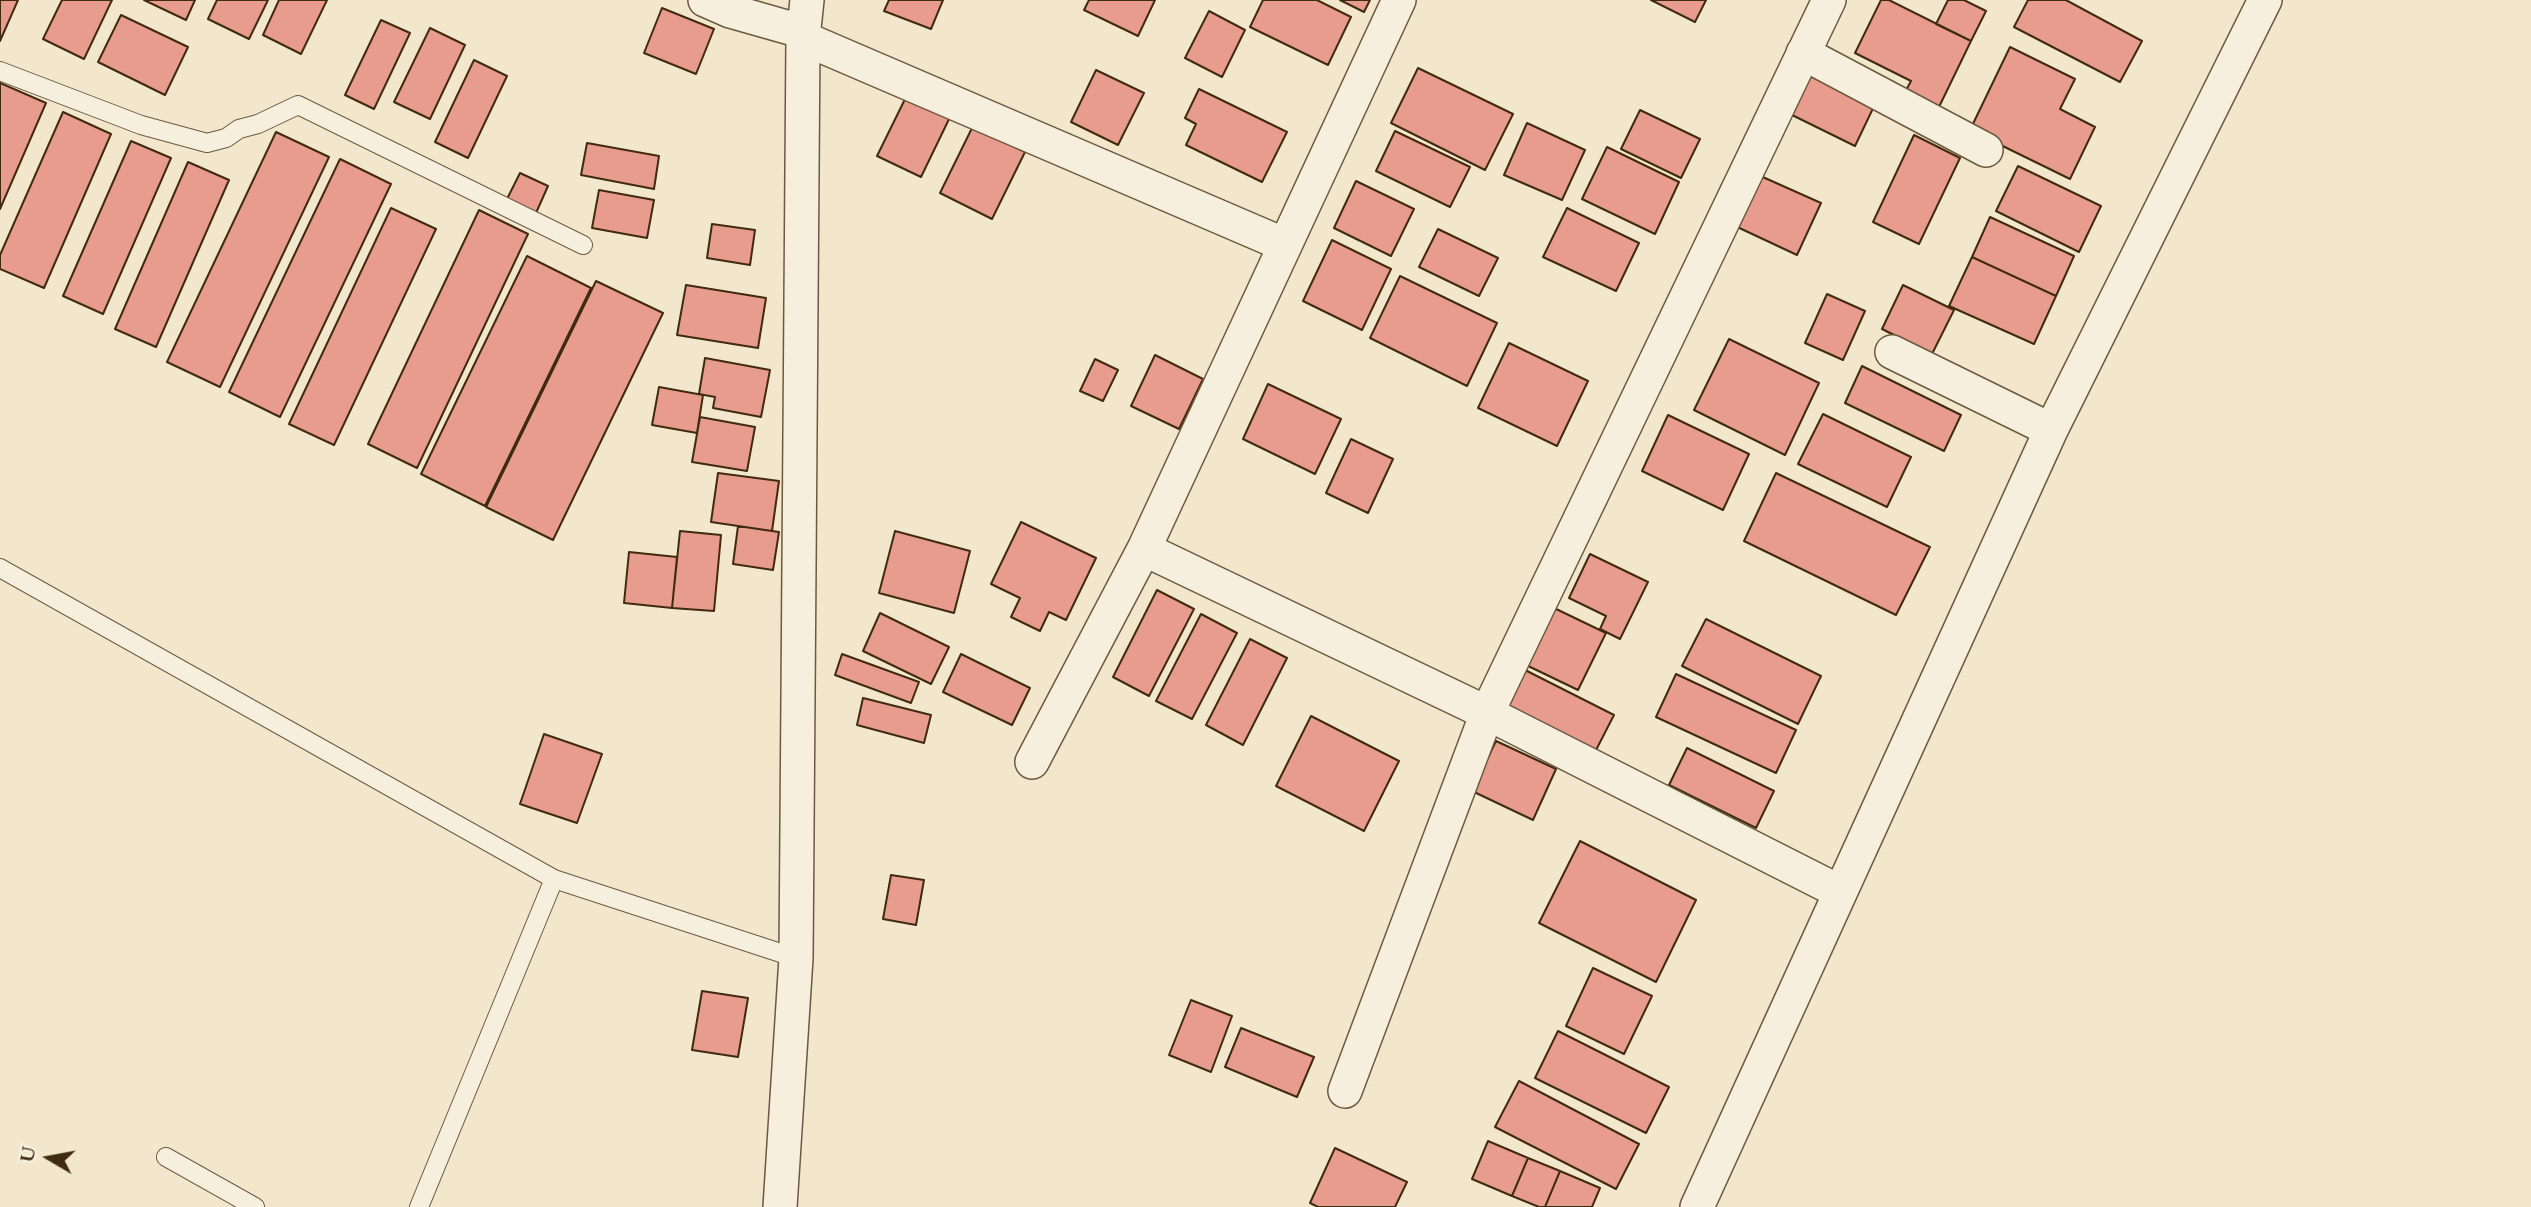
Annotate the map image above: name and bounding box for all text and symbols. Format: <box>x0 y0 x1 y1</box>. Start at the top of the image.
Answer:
north arrow <box>14 1123 84 1193</box>
text: U <box>14 1144 42 1164</box>

